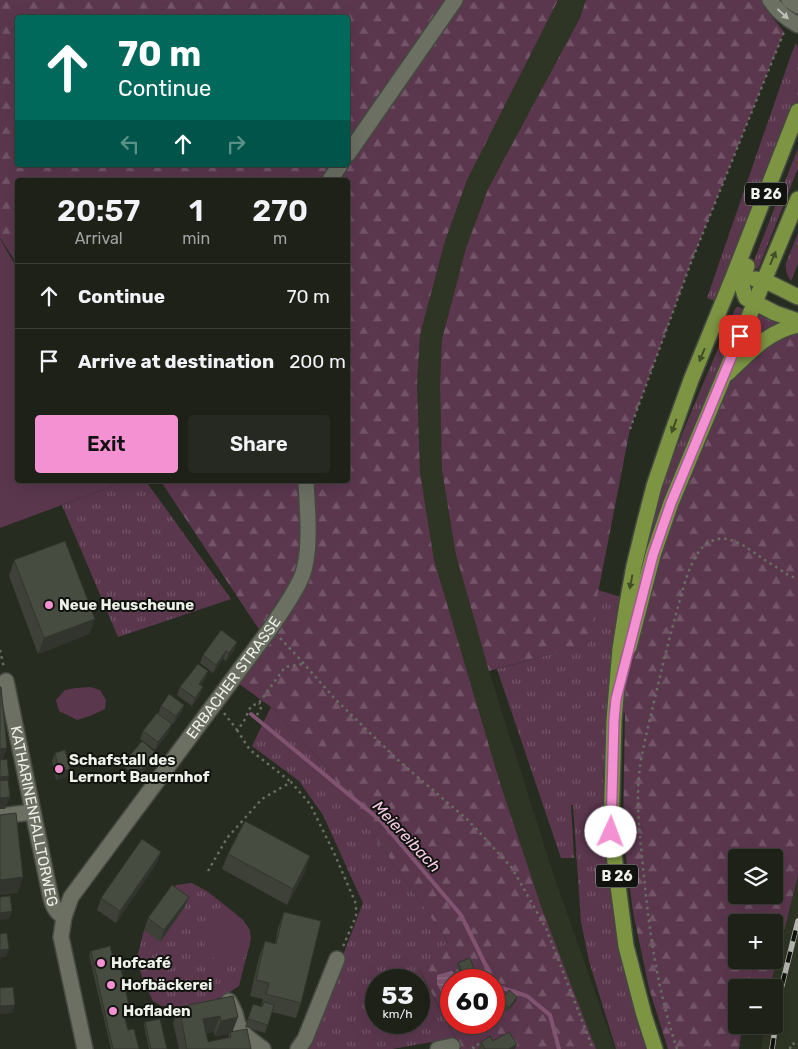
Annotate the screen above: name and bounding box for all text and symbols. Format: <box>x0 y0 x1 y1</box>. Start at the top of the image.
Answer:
one-way arrow <box>776 8 788 20</box>
text: 70 m <box>118 33 201 75</box>
icon: ahead <box>35 35 100 100</box>
text: Continue <box>118 75 211 102</box>
icon: left <box>116 130 144 158</box>
icon: ahead <box>169 130 197 158</box>
icon: right <box>222 130 250 158</box>
road number: B 26 <box>745 182 787 205</box>
text: 20:57 <box>57 193 140 229</box>
text: 1 <box>189 193 203 229</box>
text: 270 <box>252 193 308 229</box>
text: Arrival <box>75 229 123 248</box>
text: min <box>182 229 210 248</box>
text: m <box>273 229 287 248</box>
one-way arrow <box>770 251 778 265</box>
icon: ahead <box>35 282 63 310</box>
text: Continue <box>78 285 165 308</box>
text: 70 m <box>287 285 330 308</box>
pin <box>719 315 761 357</box>
icon: arrive <box>726 322 754 350</box>
icon: arrive <box>35 347 63 375</box>
one-way arrow <box>697 348 705 362</box>
text: Arrive at destination <box>78 350 274 373</box>
text: 200 m <box>289 350 346 373</box>
button: Exit <box>35 415 178 473</box>
button: Share <box>188 415 330 473</box>
one-way arrow <box>670 419 678 434</box>
one-way arrow <box>627 575 635 590</box>
place label: Neue Heuscheune <box>59 596 194 614</box>
marker: Neue Heuscheune <box>43 599 55 611</box>
street label: ERBACHER STRASSE <box>183 613 285 742</box>
street label: KATHARINENFALLTORWEG <box>6 724 62 909</box>
place label: Schafstall des Lernort Bauernhof <box>69 751 210 786</box>
marker: Schafstall des Lernort Bauernhof <box>53 763 65 775</box>
water label: Meiereibach <box>369 797 445 876</box>
position arrow <box>584 805 636 857</box>
map controls <box>728 849 783 1034</box>
button: layers <box>728 849 783 904</box>
road number: B 26 <box>596 864 638 888</box>
button: + <box>728 914 783 969</box>
place label: Hofcafé <box>111 954 171 972</box>
marker: Hofcafé <box>95 957 107 969</box>
speed limit sign: 60 <box>440 969 505 1034</box>
place label: Hofbäckerei <box>121 976 212 994</box>
marker: Hofbäckerei <box>105 979 117 991</box>
button: − <box>728 979 783 1034</box>
text: 53 <box>381 981 414 1010</box>
place label: Hofladen <box>123 1002 191 1020</box>
marker: Hofladen <box>107 1005 119 1017</box>
text: km/h <box>383 1007 412 1021</box>

